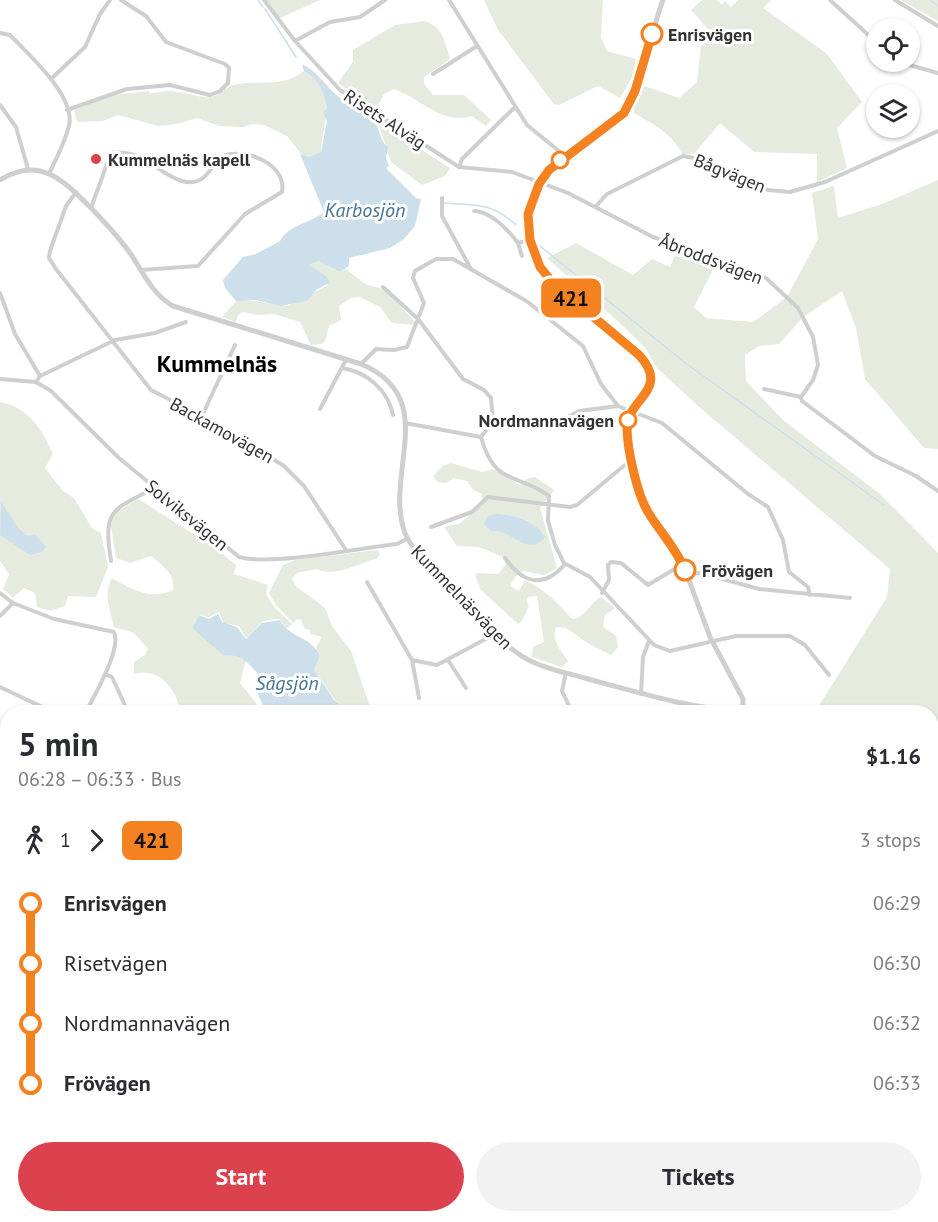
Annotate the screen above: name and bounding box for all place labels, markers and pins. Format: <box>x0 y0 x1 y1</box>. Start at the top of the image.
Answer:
marker: Enrisvägen <box>641 23 663 45</box>
place label: Enrisvägen <box>668 23 752 46</box>
place label: Kummelnäs kapell <box>108 148 251 171</box>
unlabelled marker <box>551 151 569 169</box>
marker: Kummelnäs kapell <box>89 152 103 166</box>
place label: Nordmannavägen <box>478 409 614 432</box>
marker: Nordmannavägen <box>619 411 637 429</box>
marker: Frövägen <box>674 559 696 581</box>
place label: Frövägen <box>702 559 773 582</box>

